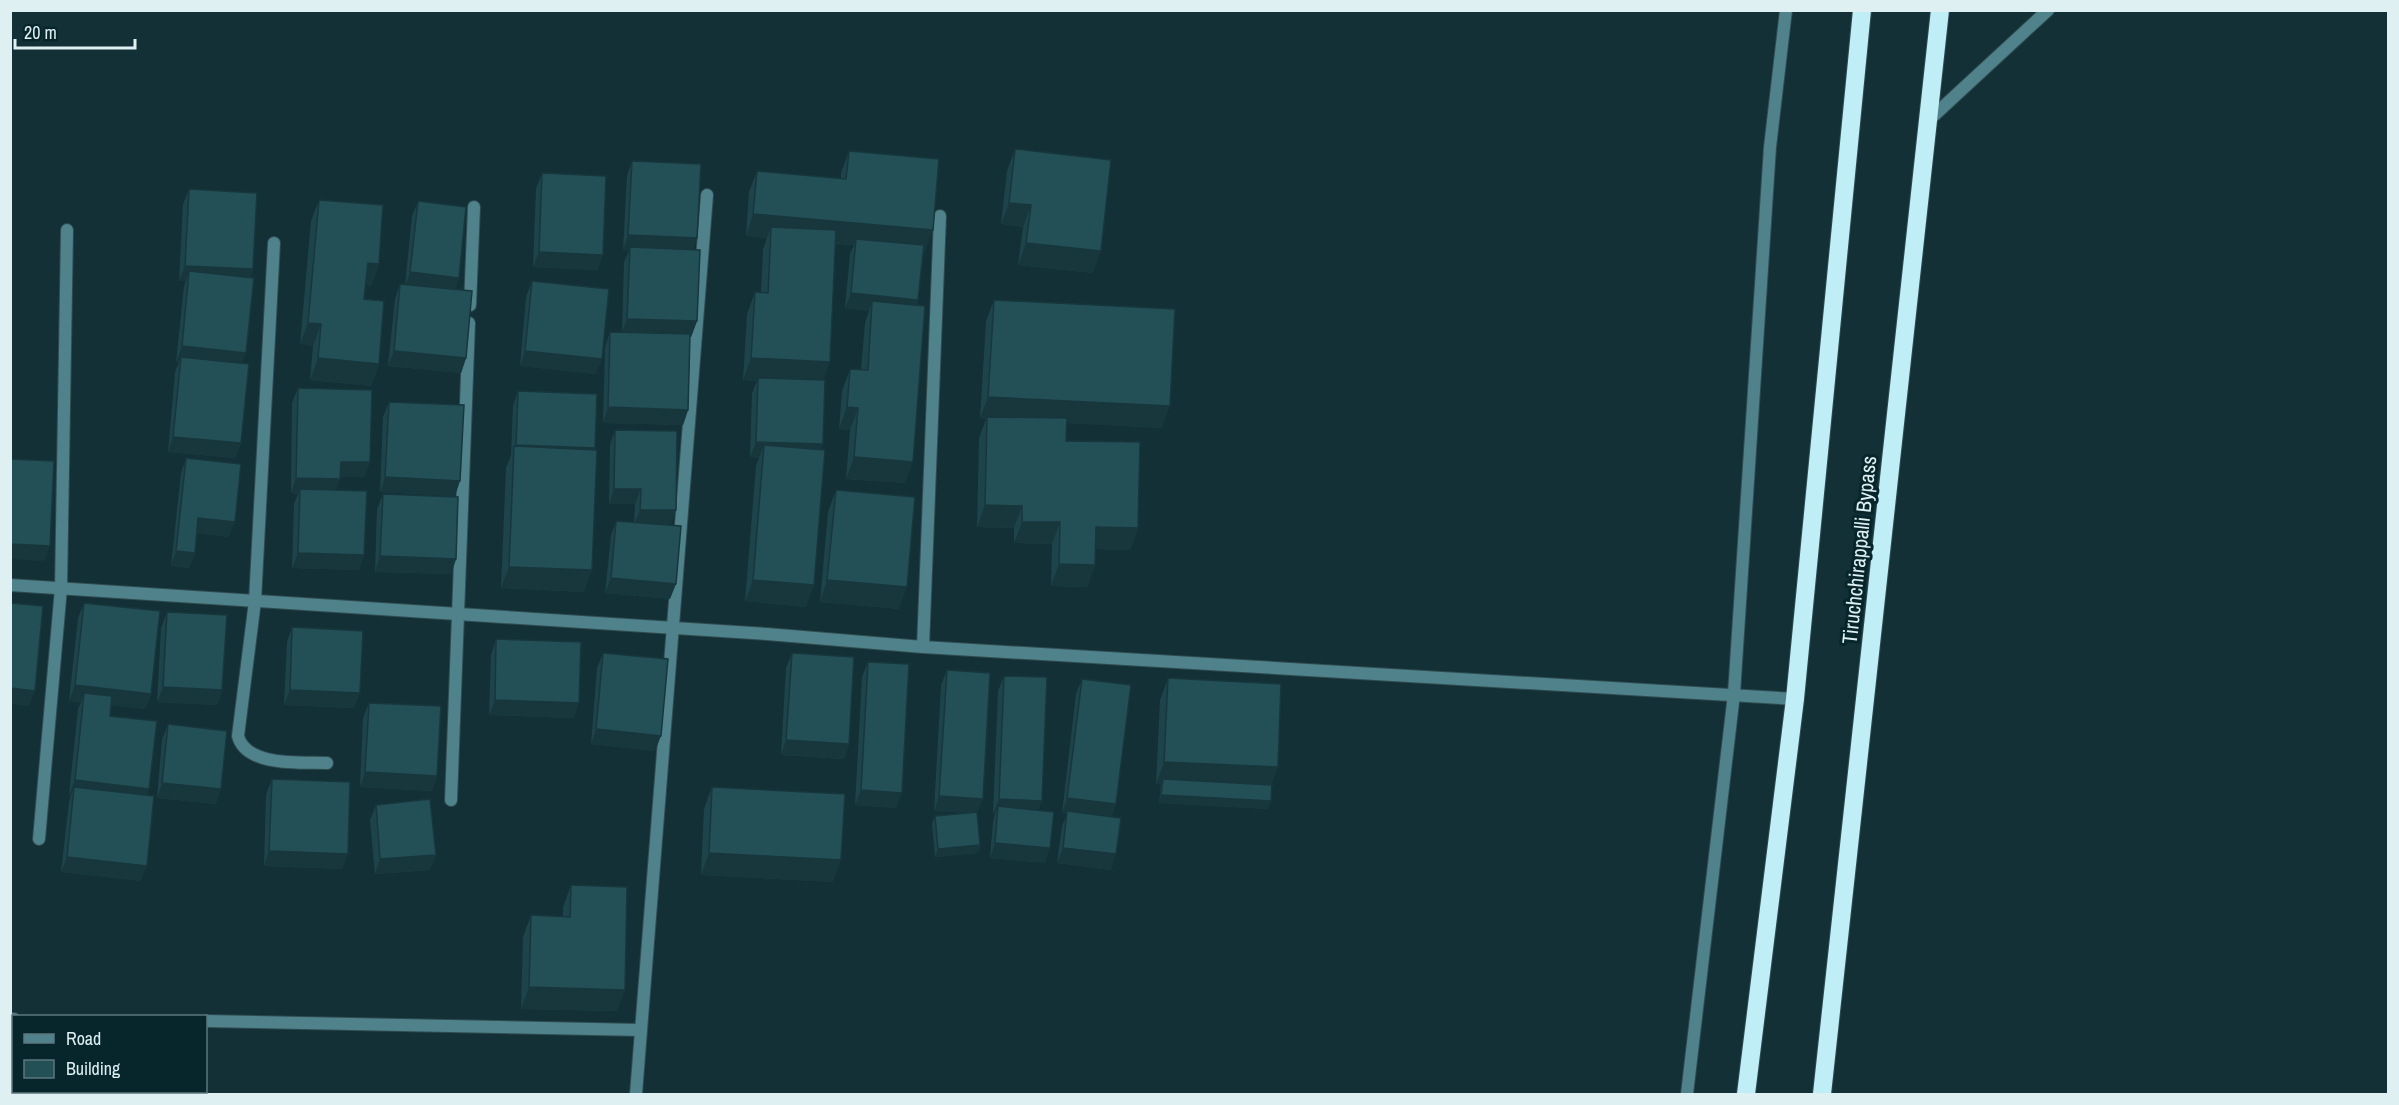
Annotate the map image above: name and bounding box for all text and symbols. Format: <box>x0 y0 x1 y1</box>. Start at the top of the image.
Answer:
scale bar <box>15 12 135 50</box>
text: 20 m <box>24 20 57 45</box>
street label: Tiruchchirappalli Bypass <box>1835 454 1883 646</box>
legend <box>12 1015 207 1093</box>
text: Road <box>66 1026 101 1051</box>
text: Building <box>66 1056 121 1081</box>

